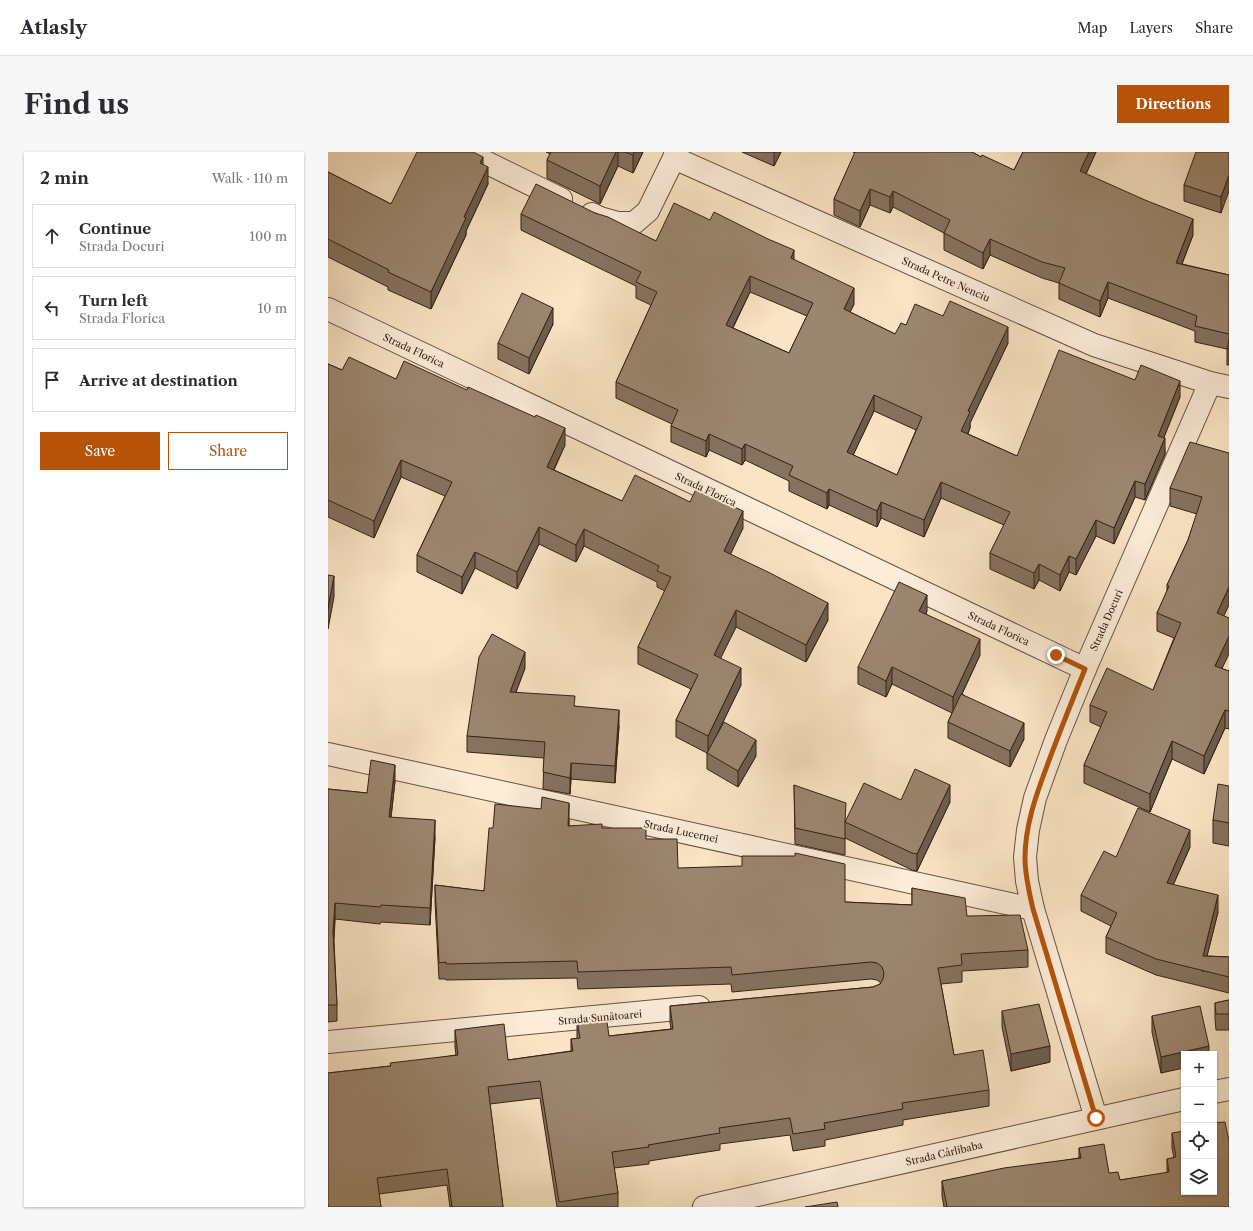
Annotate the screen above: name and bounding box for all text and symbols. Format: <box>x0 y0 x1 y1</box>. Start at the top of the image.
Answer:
text: Atlasly <box>20 16 87 39</box>
text: Map <box>1077 19 1107 37</box>
text: Layers <box>1129 19 1173 37</box>
text: Share <box>1195 19 1233 37</box>
button: Directions <box>1117 85 1229 123</box>
text: Find us <box>24 87 129 121</box>
text: 2 min <box>40 168 89 188</box>
text: Walk · 110 m <box>212 170 288 186</box>
text: Continue <box>79 219 151 238</box>
icon: ahead <box>41 225 63 247</box>
text: 100 m <box>249 228 287 244</box>
text: Strada Docuri <box>79 238 165 254</box>
street label: Strada Petre Nenciu <box>900 254 992 305</box>
text: Turn left <box>79 291 148 310</box>
icon: left <box>41 297 63 319</box>
text: 10 m <box>258 300 287 316</box>
text: Strada Florica <box>79 310 165 326</box>
street label: Strada Florica <box>381 331 447 371</box>
icon: arrive <box>41 369 63 391</box>
text: Arrive at destination <box>79 371 238 390</box>
button: Save <box>40 432 160 470</box>
button: Share <box>168 432 288 470</box>
street label: Strada Florica <box>673 470 739 510</box>
street label: Strada Docuri <box>1087 588 1126 653</box>
street label: Strada Florica <box>966 609 1032 649</box>
route end <box>1047 646 1065 664</box>
street label: Strada Lucernei <box>643 817 719 846</box>
street label: Strada Sunătoarei <box>558 1007 643 1028</box>
map controls <box>1181 1051 1217 1195</box>
button: + <box>1181 1051 1217 1087</box>
button: − <box>1181 1087 1217 1123</box>
route start <box>1087 1109 1105 1127</box>
button: locate <box>1181 1123 1217 1159</box>
street label: Strada Cârlibaba <box>904 1138 985 1169</box>
button: layers <box>1181 1159 1217 1195</box>

